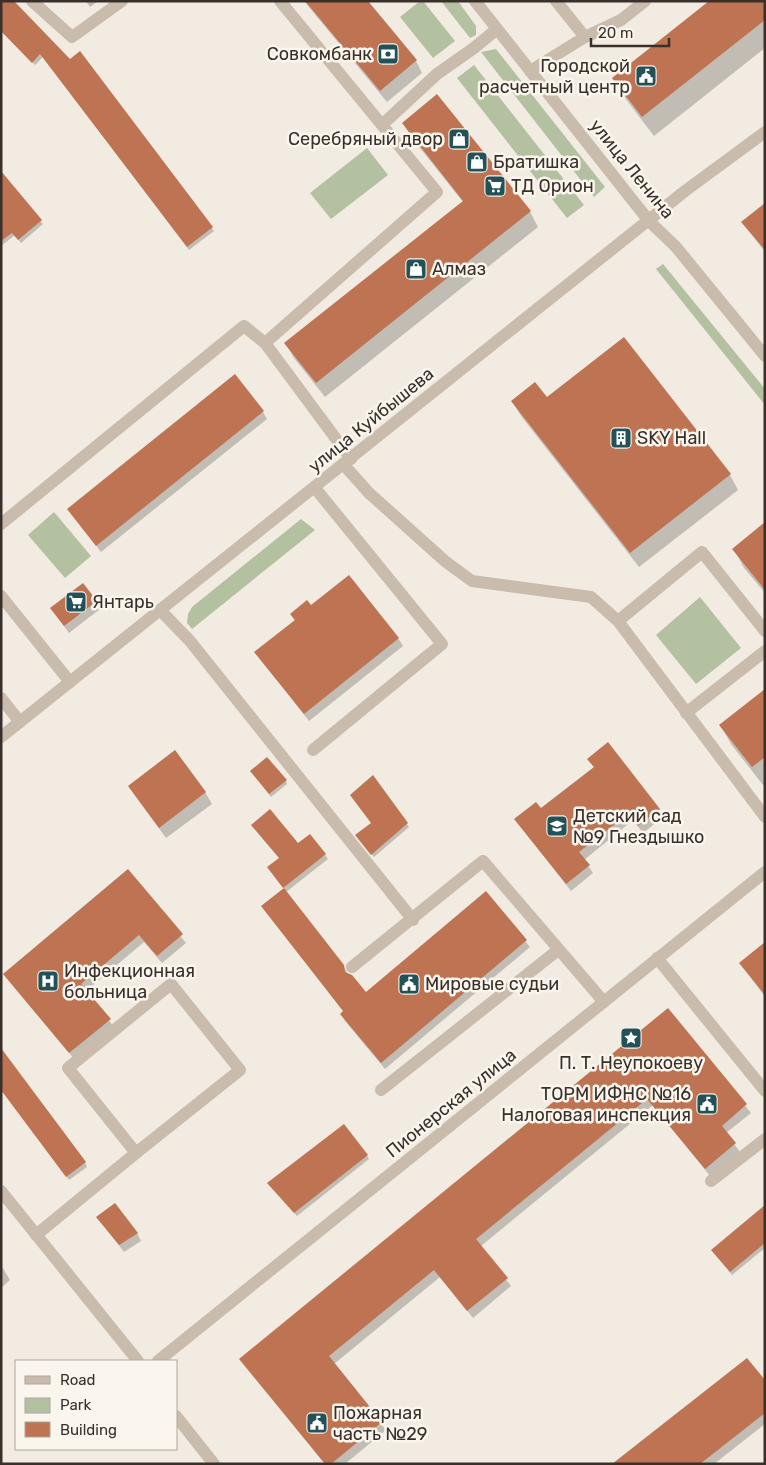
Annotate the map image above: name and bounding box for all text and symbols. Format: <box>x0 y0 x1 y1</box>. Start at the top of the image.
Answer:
scale bar <box>591 15 668 47</box>
text: 20 m <box>598 24 633 42</box>
bank icon: Совкомбанк <box>376 42 400 66</box>
place label: Совкомбанк <box>267 43 372 65</box>
place label: Городской расчетный центр <box>479 55 630 98</box>
public building icon: Городской расчетный центр <box>634 64 658 88</box>
street label: улица Ленина <box>585 115 679 223</box>
shop icon: Серебряный двор <box>447 127 471 151</box>
place label: Серебряный двор <box>288 128 443 150</box>
shop icon: Братишка <box>465 150 489 174</box>
place label: Братишка <box>493 151 579 173</box>
supermarket icon: ТД Орион <box>483 174 507 198</box>
place label: ТД Орион <box>511 175 594 197</box>
shop icon: Алмаз <box>404 257 428 281</box>
place label: Алмаз <box>432 258 486 280</box>
street label: улица Куйбышева <box>304 363 438 477</box>
building icon: SKY Hall <box>609 426 633 450</box>
place label: SKY Hall <box>637 427 706 449</box>
supermarket icon: Янтарь <box>64 590 88 614</box>
place label: Янтарь <box>92 591 154 613</box>
place label: Детский сад №9 Гнездышко <box>573 805 704 848</box>
school or university icon: Детский сад №9 Гнездышко <box>545 814 569 838</box>
place label: Инфекционная больница <box>64 960 195 1003</box>
hospital icon: Инфекционная больница <box>36 969 60 993</box>
public building icon: Мировые судьи <box>397 972 421 996</box>
place label: Мировые судьи <box>425 973 559 995</box>
place icon: П. Т. Неупокоеву <box>619 1026 643 1050</box>
street label: Пионерская улица <box>381 1044 521 1162</box>
place label: П. Т. Неупокоеву <box>559 1052 703 1074</box>
place label: ТОРМ ИФНС №16 Налоговая инспекция <box>501 1083 691 1126</box>
public building icon: ТОРМ ИФНС №16 Налоговая инспекция <box>695 1092 719 1116</box>
legend <box>15 1360 178 1450</box>
text: Road <box>60 1371 96 1389</box>
text: Park <box>60 1396 91 1414</box>
place label: Пожарная часть №29 <box>333 1402 427 1445</box>
public building icon: Пожарная часть №29 <box>305 1411 329 1435</box>
text: Building <box>60 1421 117 1439</box>

